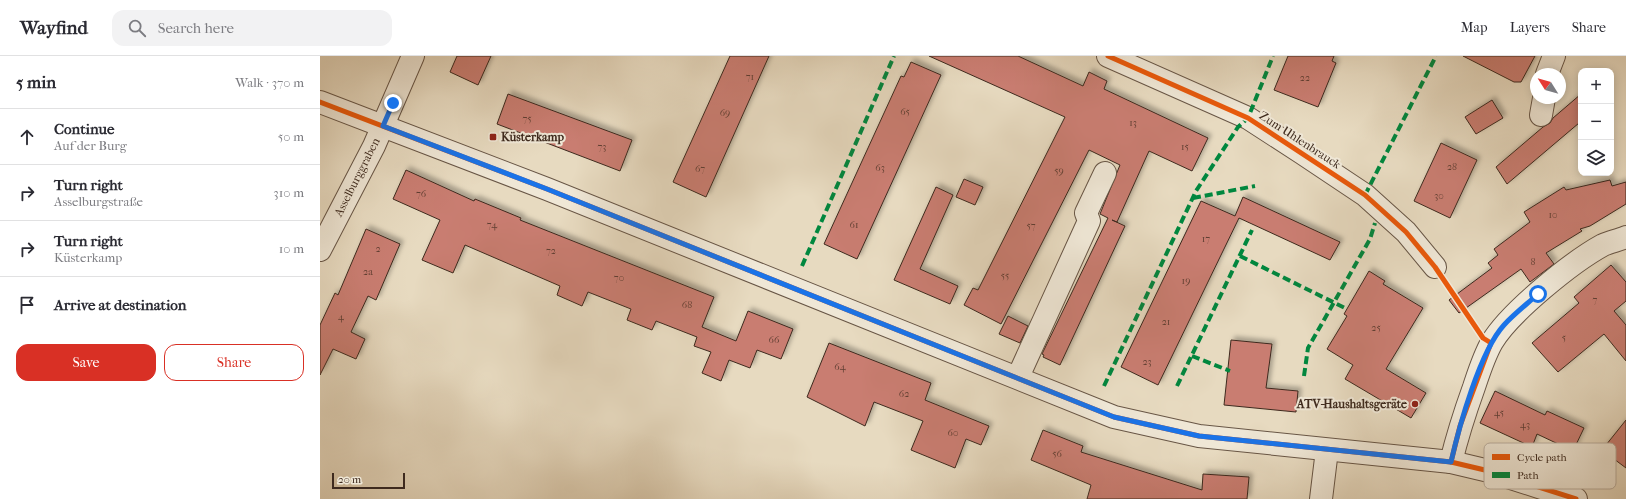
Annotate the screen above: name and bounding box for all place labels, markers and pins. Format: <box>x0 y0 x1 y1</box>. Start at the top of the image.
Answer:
place label: Küsterkamp <box>501 130 565 145</box>
marker: Küsterkamp <box>488 132 498 142</box>
place label: ATV-Haushaltsgeräte <box>1296 397 1407 412</box>
marker: ATV-Haushaltsgeräte <box>1410 399 1420 409</box>

